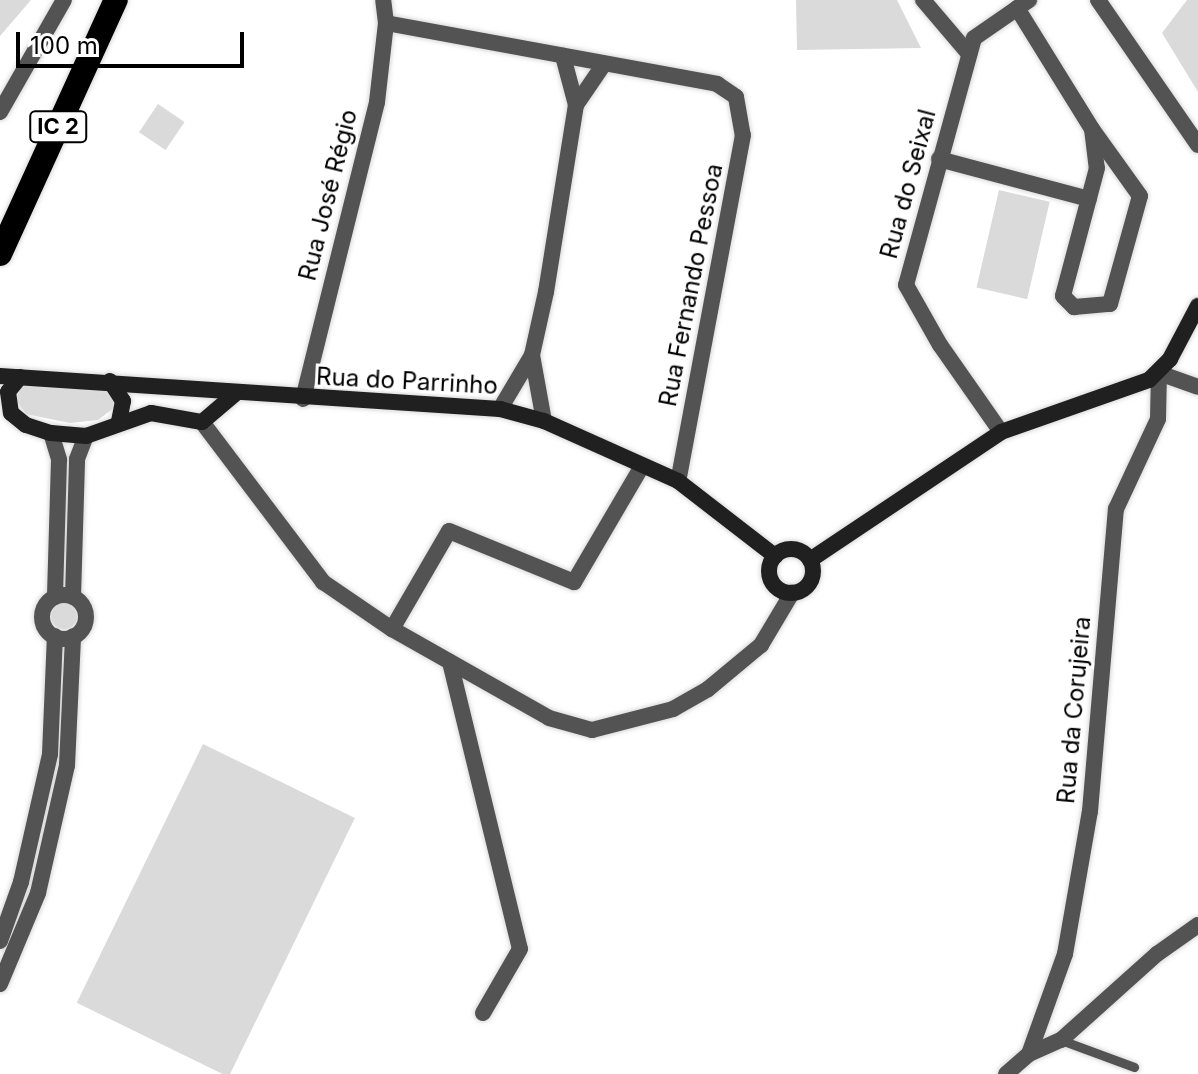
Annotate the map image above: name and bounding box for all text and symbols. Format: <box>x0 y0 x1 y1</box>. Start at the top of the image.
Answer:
scale bar <box>20 16 248 66</box>
text: 100 m <box>30 31 98 60</box>
street label: Rua José Régio <box>293 106 363 284</box>
street label: Rua do Seixal <box>874 106 942 262</box>
road number: IC 2 <box>28 109 88 145</box>
street label: Rua Fernando Pessoa <box>653 161 729 409</box>
street label: Rua do Parrinho <box>315 362 499 400</box>
street label: Rua da Corujeira <box>1051 615 1097 805</box>

